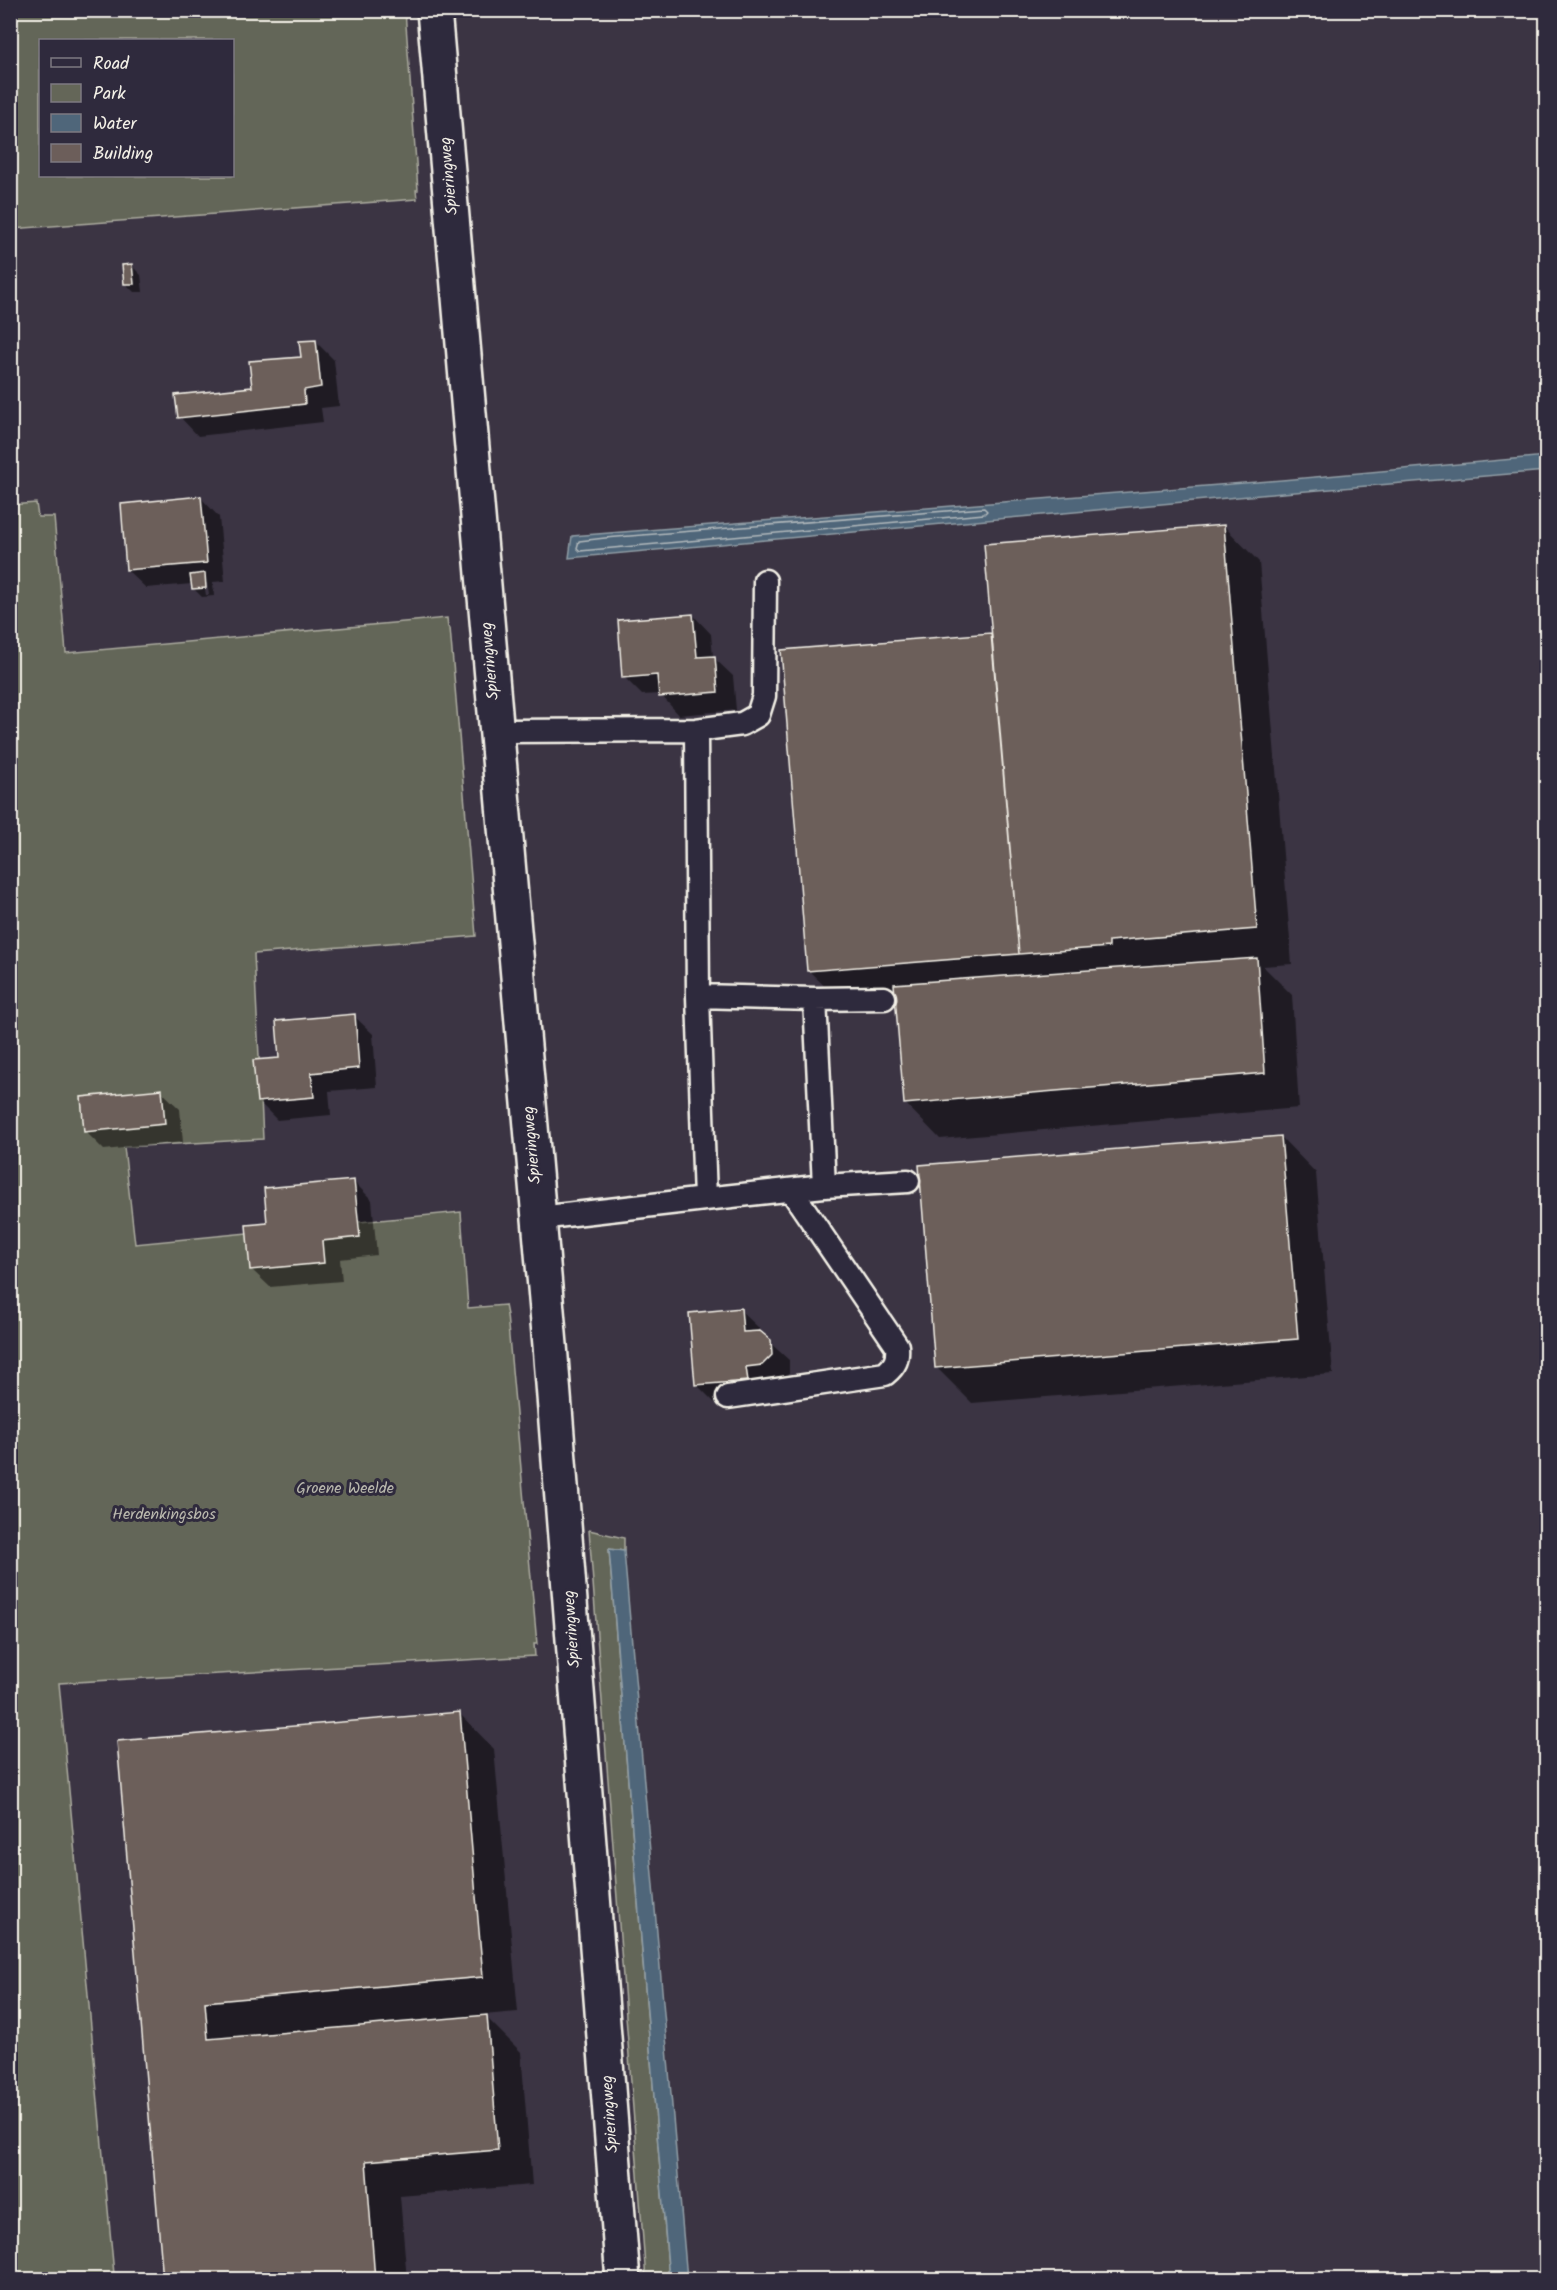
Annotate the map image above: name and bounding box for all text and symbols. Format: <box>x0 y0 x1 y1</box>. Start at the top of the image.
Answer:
legend <box>39 39 234 177</box>
text: Road <box>93 50 130 79</box>
text: Park <box>93 80 126 109</box>
text: Water <box>93 110 138 139</box>
street label: Spieringweg <box>433 136 465 216</box>
text: Building <box>93 140 153 169</box>
street label: Spieringweg <box>474 621 506 701</box>
street label: Spieringweg <box>516 1105 548 1185</box>
park label: Groene Weelde <box>296 1476 394 1501</box>
park label: Herdenkingsbos <box>112 1502 216 1527</box>
street label: Spieringweg <box>557 1589 587 1669</box>
street label: Spieringweg <box>595 2074 625 2154</box>

